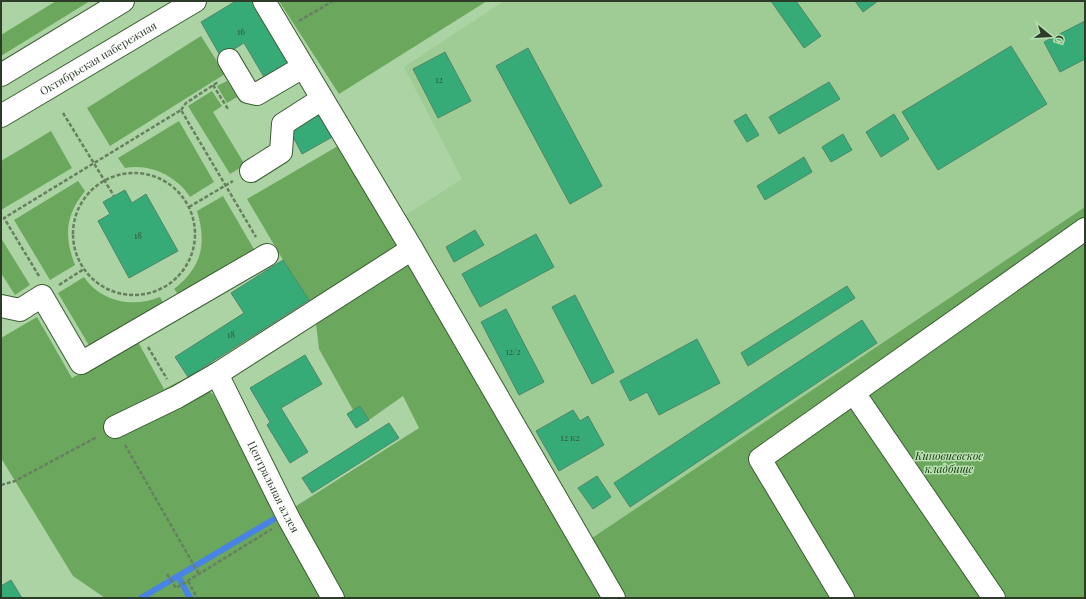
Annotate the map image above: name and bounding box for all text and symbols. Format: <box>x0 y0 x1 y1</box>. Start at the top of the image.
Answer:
north arrow <box>1030 16 1070 56</box>
street label: Октябрьская набережная <box>37 17 159 98</box>
house number: 16 <box>237 25 245 37</box>
text: С <box>1052 33 1068 45</box>
house number: 12 <box>435 73 443 85</box>
house number: 18 <box>134 229 142 241</box>
house number: 18 <box>227 328 235 340</box>
house number: 12/2 <box>505 345 521 357</box>
house number: 12 к2 <box>560 431 580 443</box>
street label: Центральная аллея <box>244 438 303 535</box>
park label: Киновиевское кладбище <box>914 448 983 476</box>

